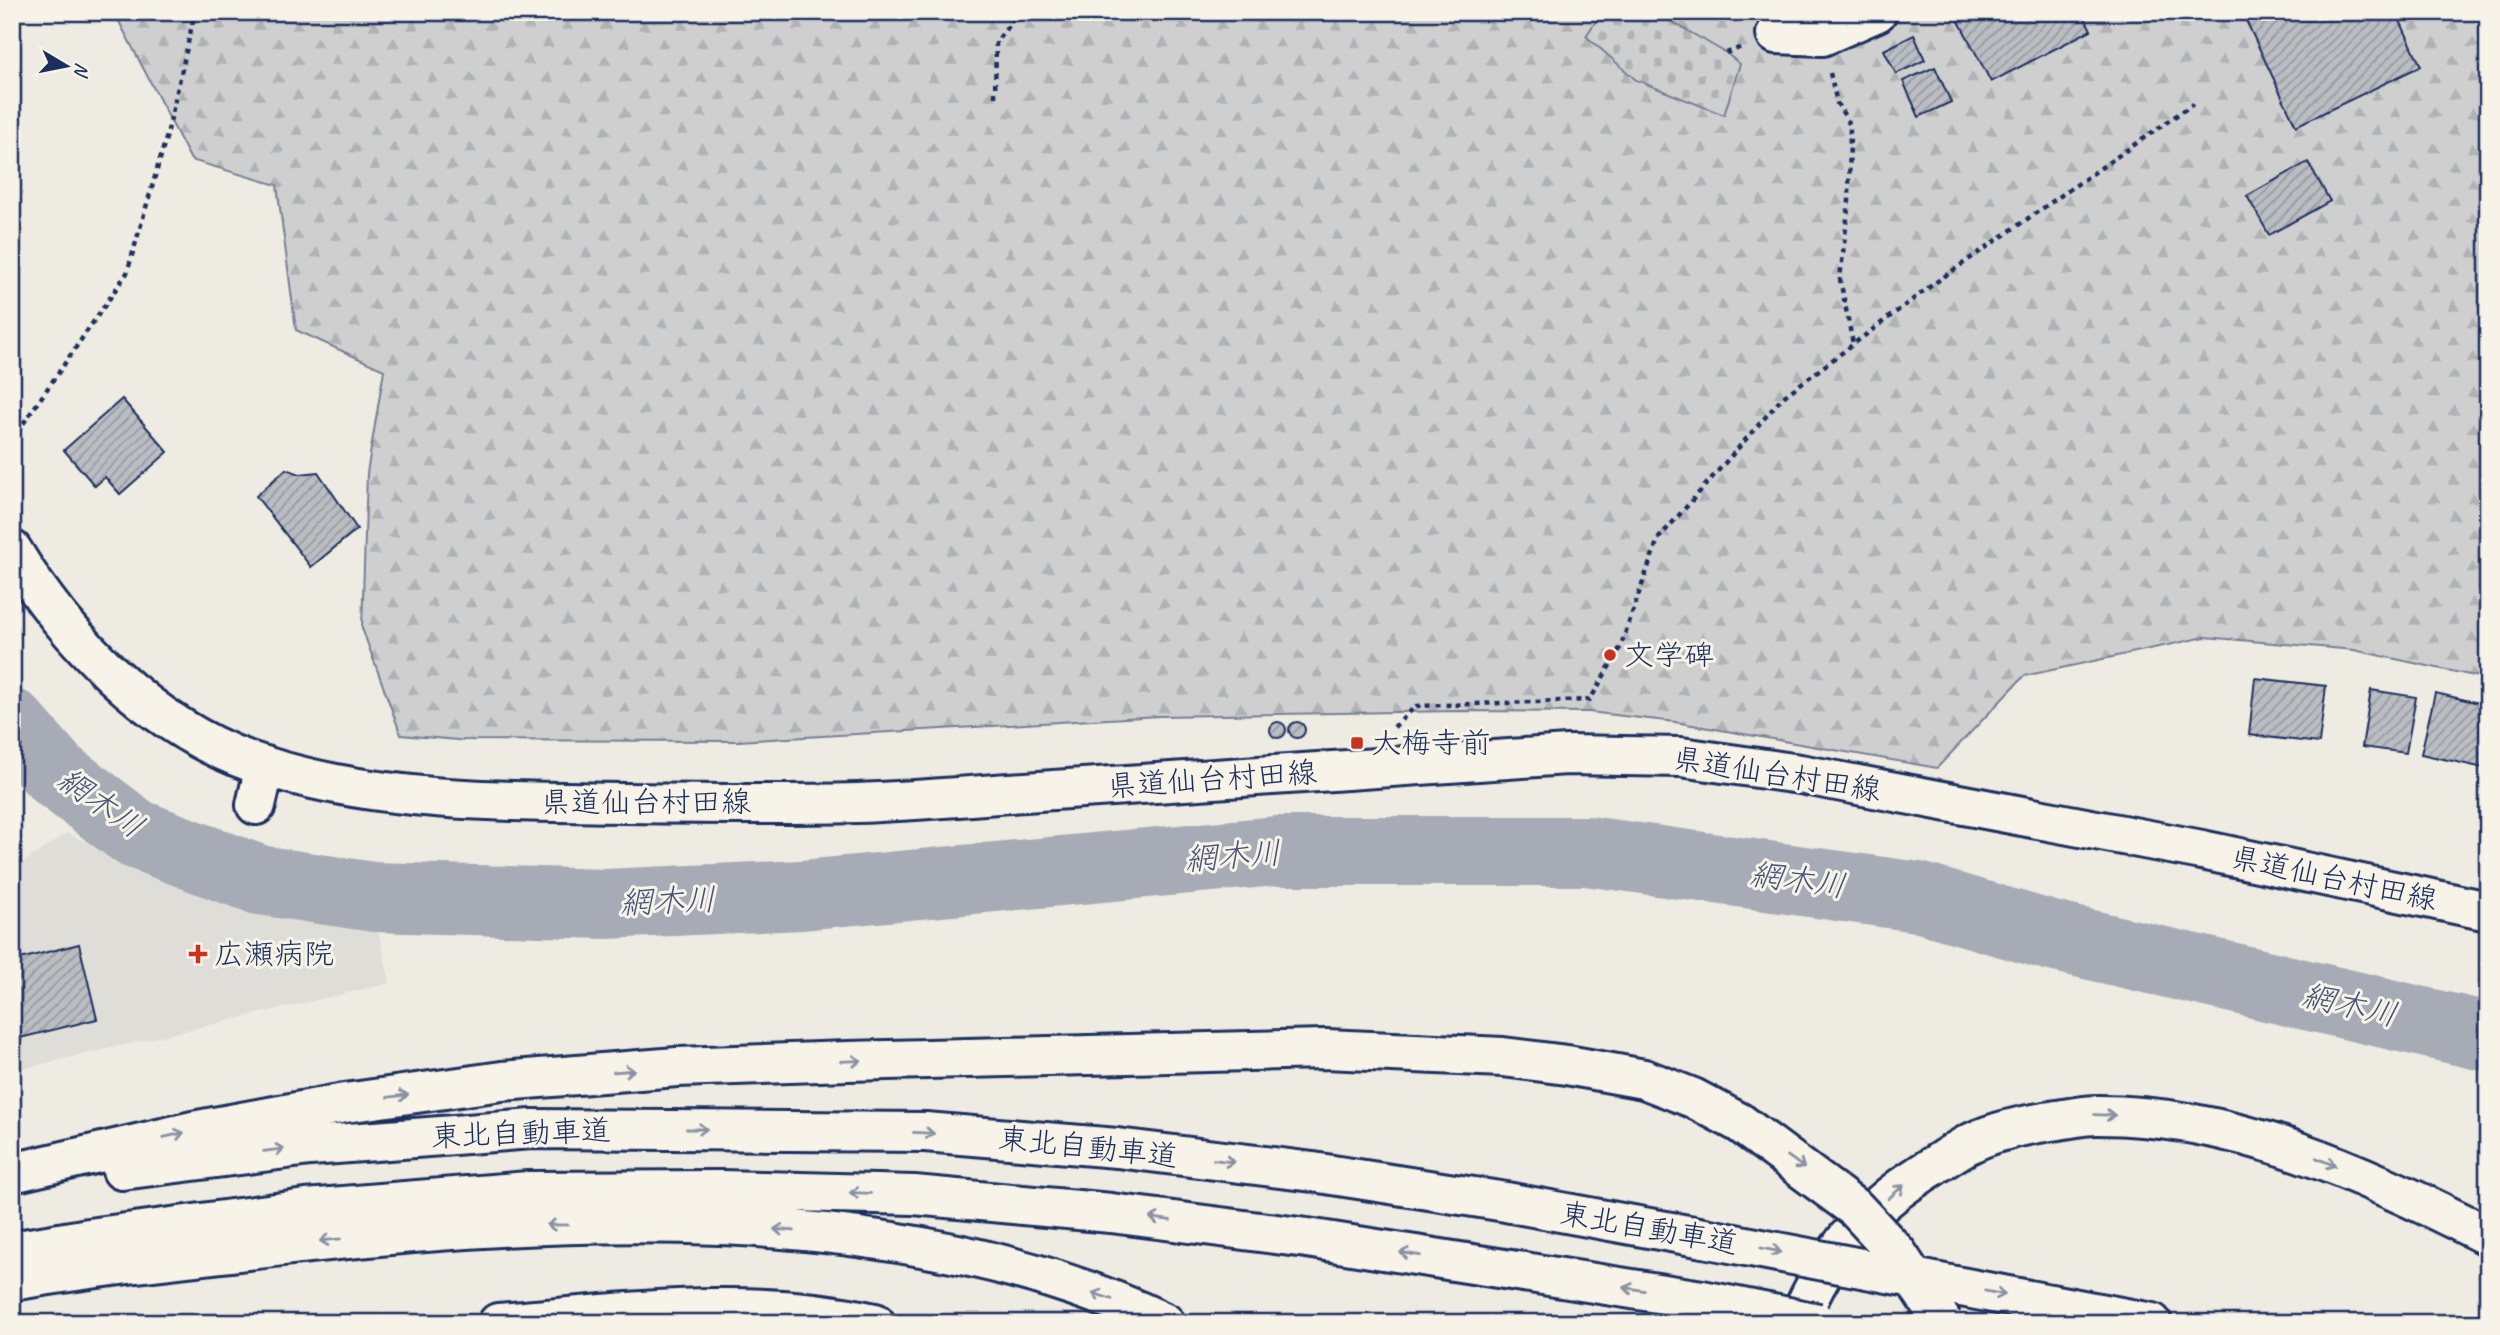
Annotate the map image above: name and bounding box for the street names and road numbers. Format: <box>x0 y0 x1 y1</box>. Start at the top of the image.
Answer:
street label: 県道仙台村田線 <box>1670 739 1884 809</box>
street label: 県道仙台村田線 <box>1106 753 1318 805</box>
street label: 県道仙台村田線 <box>541 783 751 821</box>
street label: 県道仙台村田線 <box>2227 838 2441 918</box>
street label: 東北自動車道 <box>430 1111 612 1155</box>
street label: 東北自動車道 <box>997 1119 1179 1175</box>
street label: 東北自動車道 <box>1557 1194 1741 1262</box>

